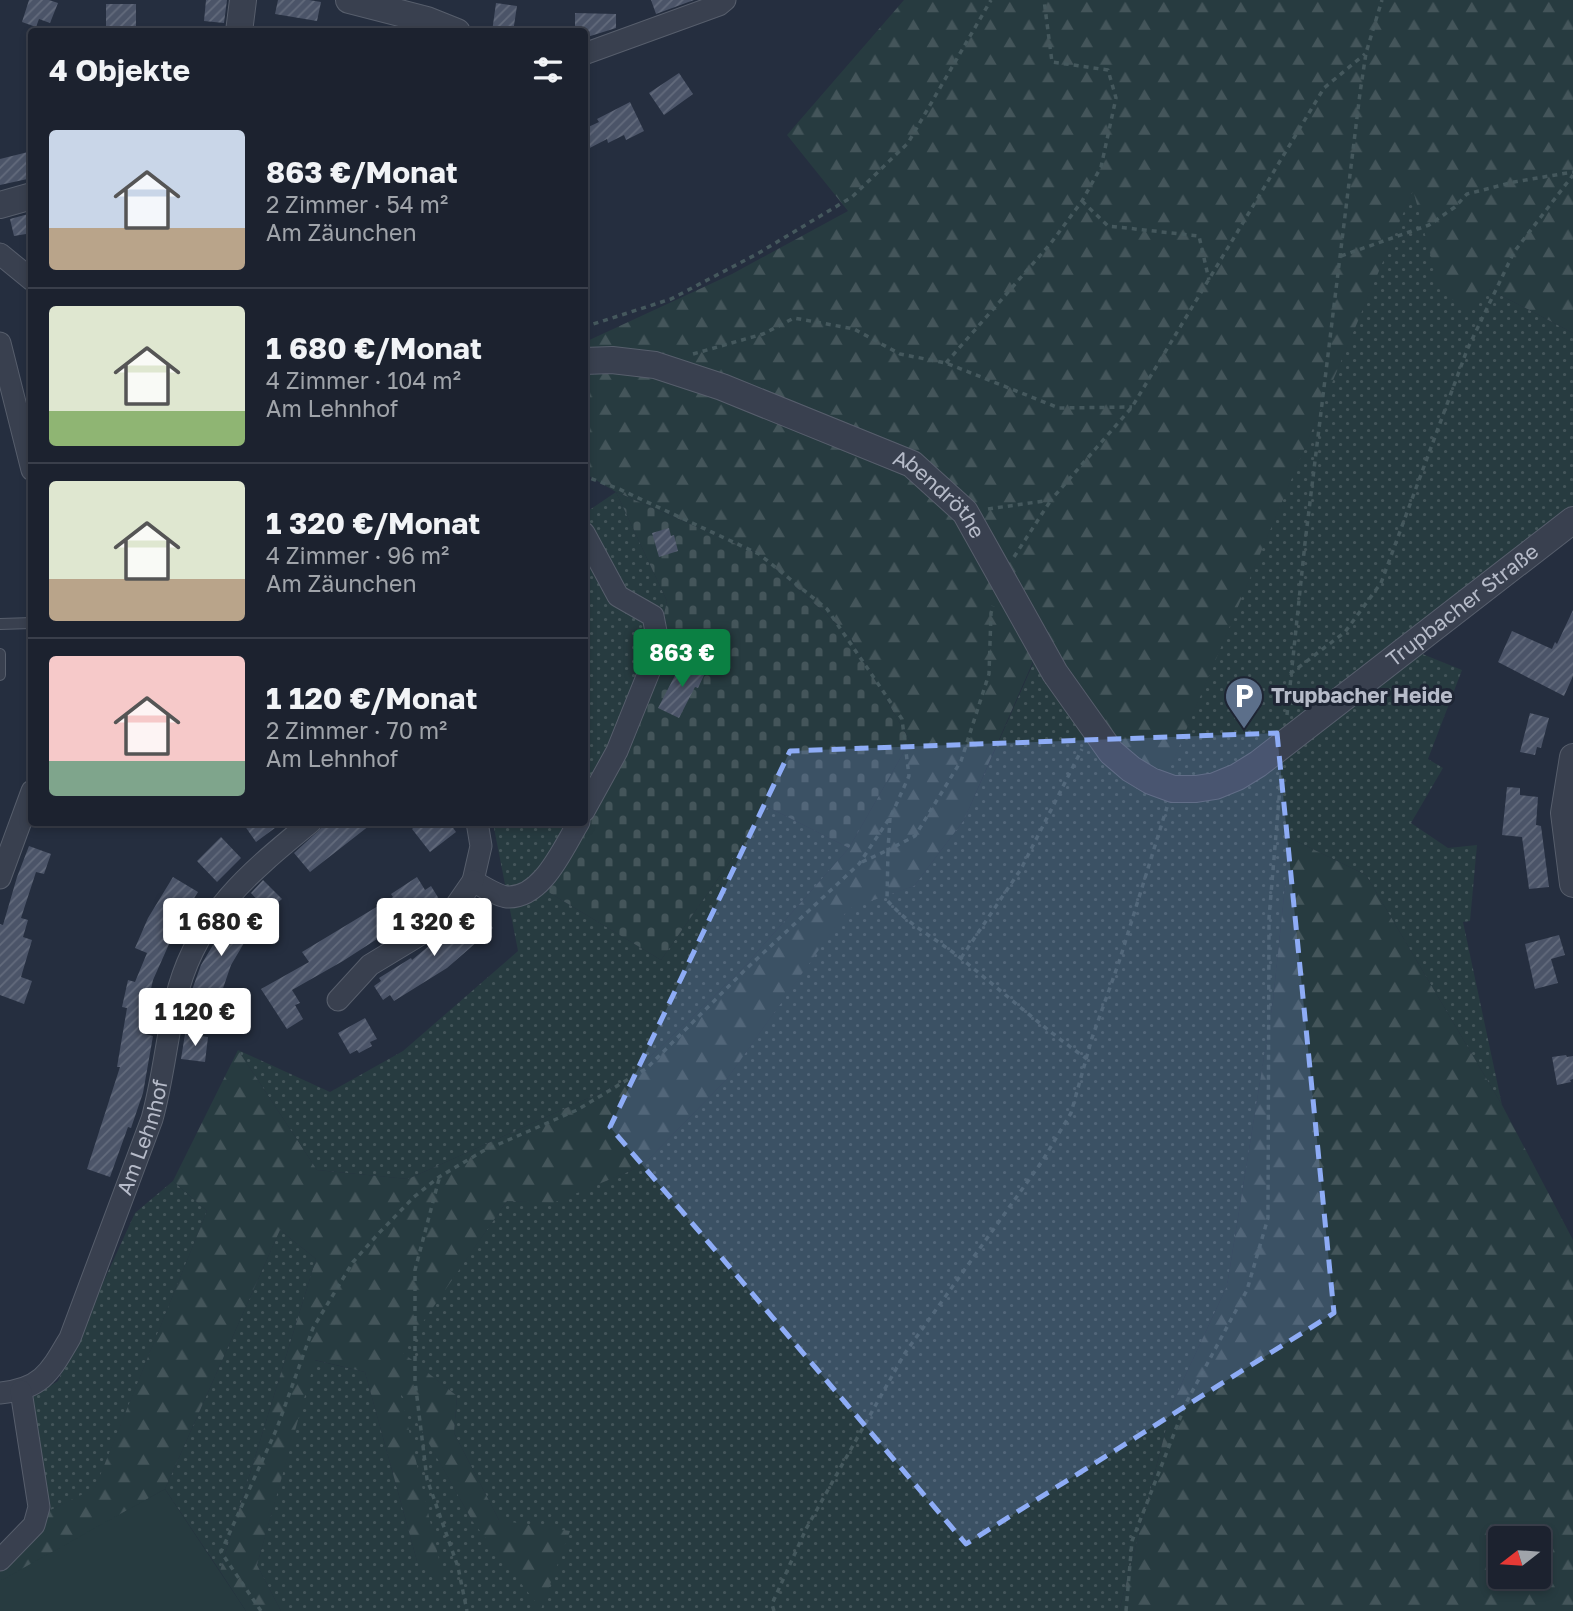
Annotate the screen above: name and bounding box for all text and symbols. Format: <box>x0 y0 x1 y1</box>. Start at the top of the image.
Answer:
icon: filters <box>529 51 567 89</box>
text: 4 Objekte <box>49 52 190 88</box>
text: 863 €/Monat <box>266 154 458 190</box>
icon: home <box>105 158 189 242</box>
text: 2 Zimmer · 54 m² <box>266 190 448 218</box>
text: Am Zäunchen <box>266 218 417 246</box>
text: 1 680 €/Monat <box>266 330 482 366</box>
icon: home <box>105 334 189 418</box>
text: 4 Zimmer · 104 m² <box>266 366 461 394</box>
text: Am Lehnhof <box>266 394 398 422</box>
street label: Abendröthe <box>890 444 991 542</box>
text: 1 320 €/Monat <box>266 505 480 541</box>
icon: home <box>105 509 189 593</box>
street label: Trupbacher Straße <box>1381 538 1543 672</box>
text: 4 Zimmer · 96 m² <box>266 541 449 569</box>
text: Am Zäunchen <box>266 569 417 597</box>
pin: 863 € <box>633 630 731 689</box>
text: 863 € <box>649 638 715 666</box>
parking icon: Trupbacher Heide <box>1223 675 1265 730</box>
text: 1 120 €/Monat <box>266 680 478 716</box>
place label: Trupbacher Heide <box>1271 682 1453 708</box>
icon: home <box>105 684 189 768</box>
text: 2 Zimmer · 70 m² <box>266 716 447 744</box>
text: Am Lehnhof <box>266 744 398 772</box>
pin: 1 680 € <box>156 898 286 958</box>
pin: 1 320 € <box>369 898 499 958</box>
text: 1 680 € <box>179 907 263 935</box>
text: 1 320 € <box>393 907 475 935</box>
pin: 1 120 € <box>130 988 260 1048</box>
text: 1 120 € <box>155 997 235 1025</box>
street label: Am Lehnhof <box>111 1077 173 1199</box>
north arrow <box>1488 1526 1550 1589</box>
map controls <box>1488 1526 1551 1589</box>

